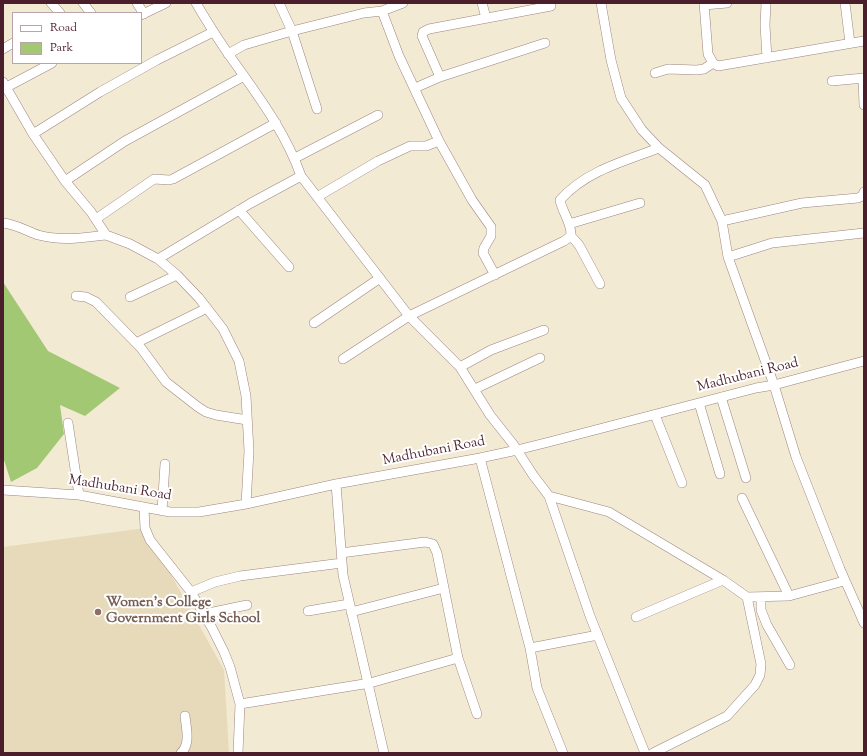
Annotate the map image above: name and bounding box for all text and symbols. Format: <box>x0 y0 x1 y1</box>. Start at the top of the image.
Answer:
legend <box>12 12 142 64</box>
text: Road <box>50 19 77 37</box>
text: Park <box>50 39 73 57</box>
street label: Madhubani Road <box>696 355 800 397</box>
street label: Madhubani Road <box>381 434 487 470</box>
street label: Madhubani Road <box>67 473 173 505</box>
place label: Women's College Government Girls School <box>106 596 260 628</box>
marker: Women's College Government Girls School <box>93 607 103 617</box>

